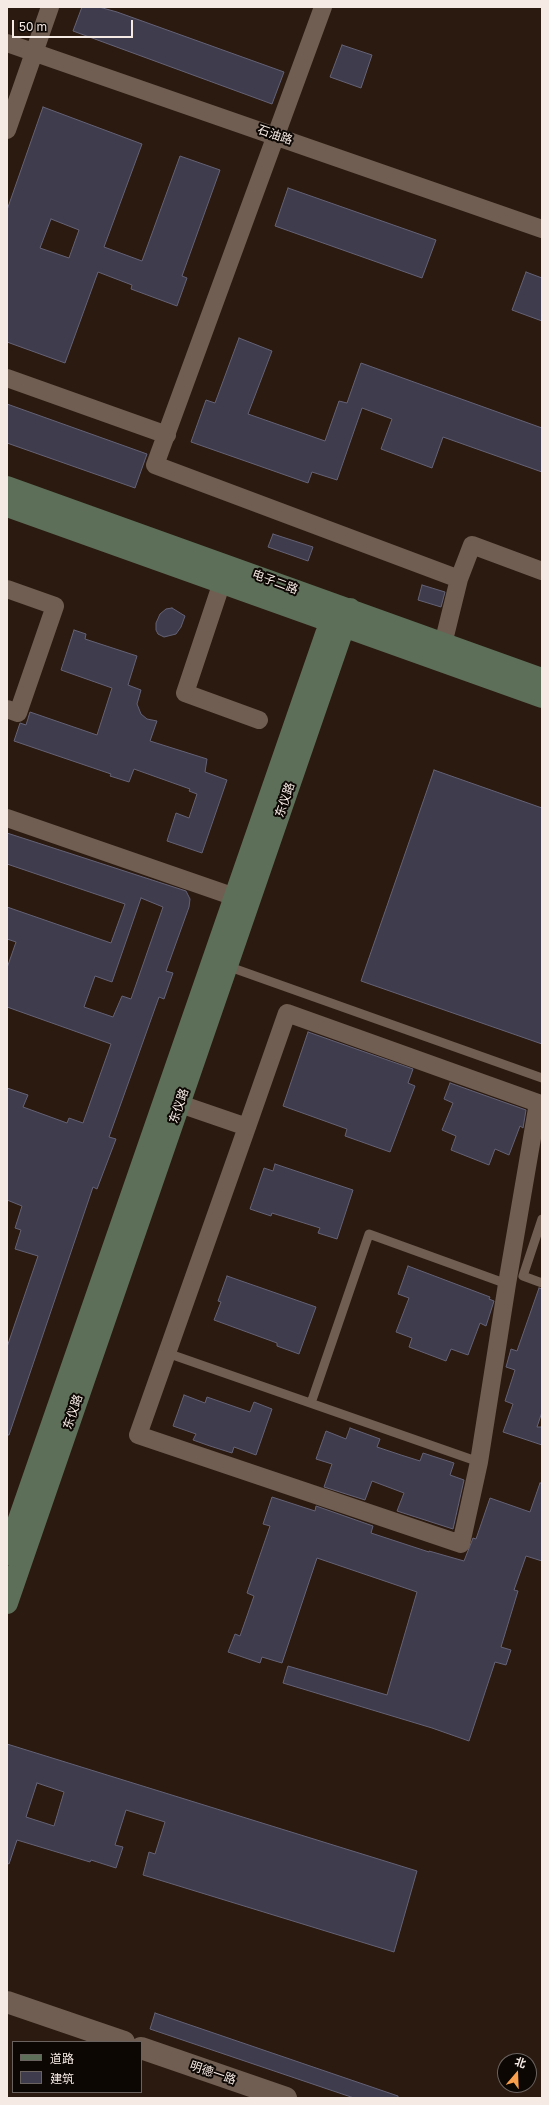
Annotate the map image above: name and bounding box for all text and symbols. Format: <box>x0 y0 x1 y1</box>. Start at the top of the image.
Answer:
scale bar <box>14 12 135 38</box>
text: 50 m <box>19 19 47 34</box>
street label: 石油路 <box>256 122 294 148</box>
street label: 电子二路 <box>250 567 300 597</box>
street label: 东仪路 <box>272 781 298 819</box>
street label: 东仪路 <box>166 1087 192 1125</box>
street label: 东仪路 <box>60 1393 86 1431</box>
legend <box>12 2041 142 2093</box>
text: 道路 <box>50 2051 74 2066</box>
north arrow <box>497 2053 537 2093</box>
text: 北 <box>513 2054 528 2070</box>
street label: 明德一路 <box>188 2058 238 2088</box>
text: 建筑 <box>50 2071 74 2086</box>

